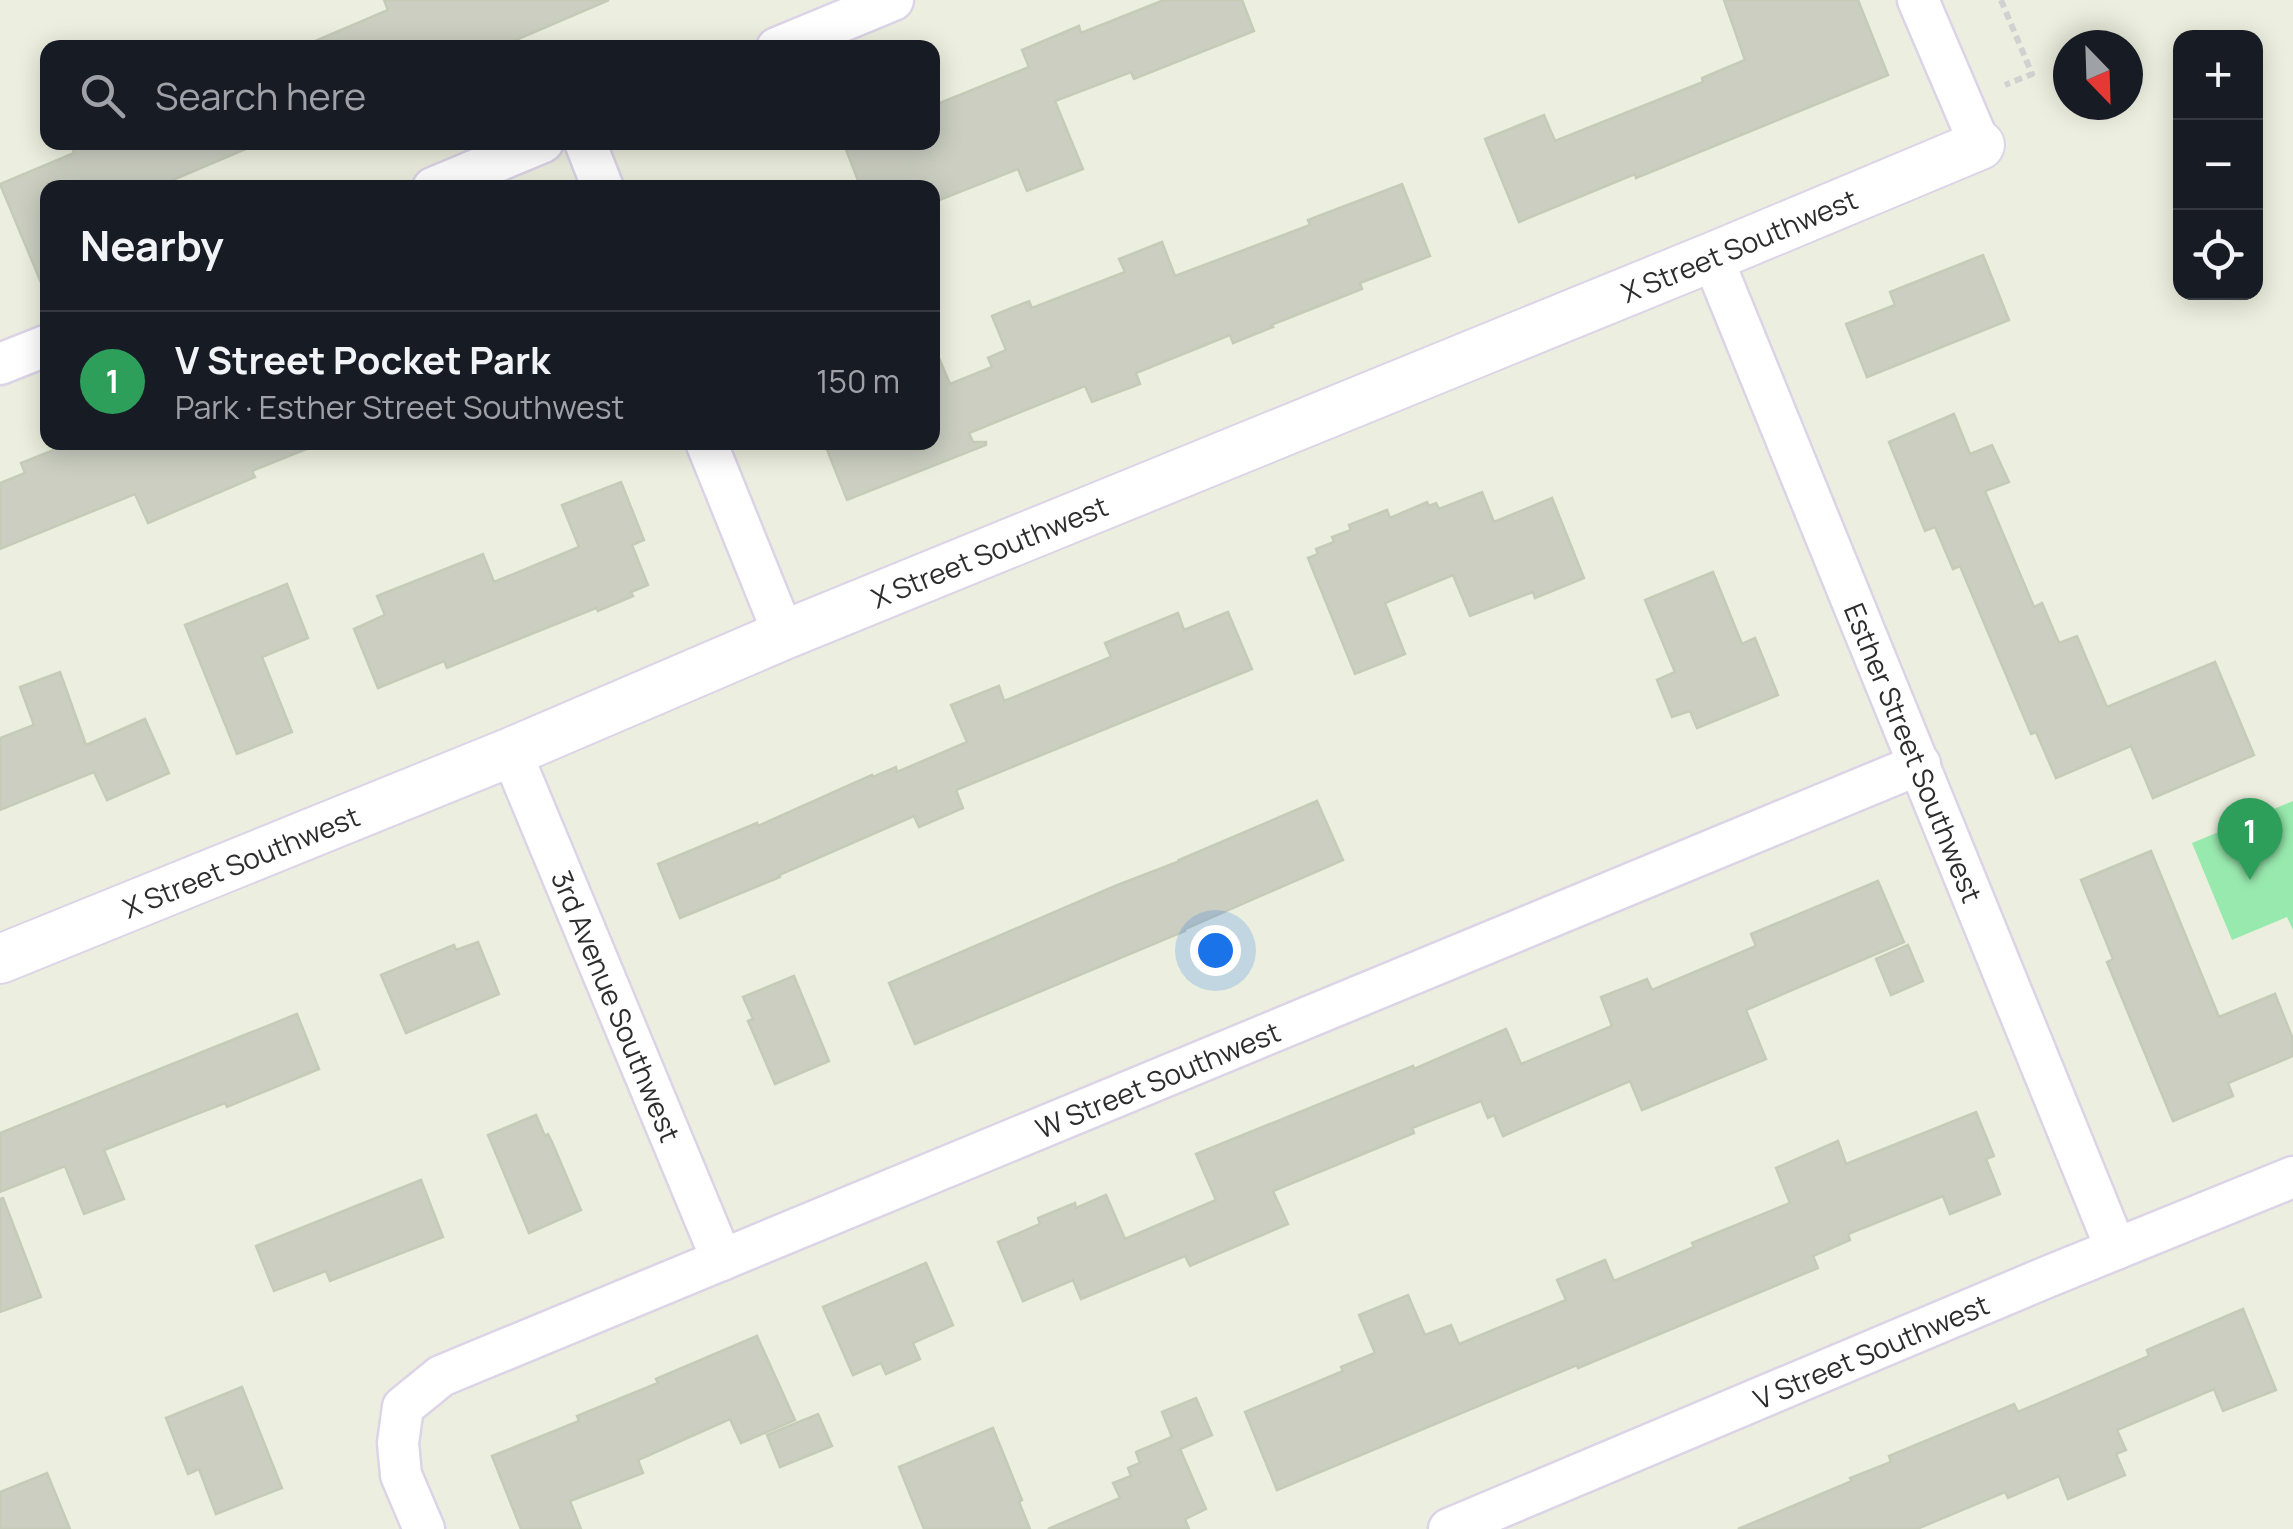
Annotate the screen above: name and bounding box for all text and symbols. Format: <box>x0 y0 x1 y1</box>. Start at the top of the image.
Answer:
north arrow <box>2053 30 2143 120</box>
map controls <box>2173 30 2263 300</box>
button: + <box>2173 30 2263 120</box>
search box <box>40 40 940 150</box>
icon: search <box>75 68 130 123</box>
text: Search here <box>155 69 366 121</box>
button: − <box>2173 120 2263 210</box>
street label: X Street Southwest <box>1616 179 1863 311</box>
button: locate <box>2173 210 2263 300</box>
text: Nearby <box>80 216 224 274</box>
text: V Street Pocket Park <box>175 333 551 385</box>
text: 1 <box>105 359 120 403</box>
text: 150 m <box>816 359 900 403</box>
text: Park · Esther Street Southwest <box>175 385 624 429</box>
street label: X Street Southwest <box>865 486 1113 617</box>
street label: Esther Street Southwest <box>1836 597 1992 908</box>
street label: X Street Southwest <box>117 796 365 926</box>
pin: 1 <box>2218 798 2282 880</box>
street label: 3rd Avenue Southwest <box>543 864 690 1147</box>
your location <box>1190 925 1241 976</box>
street label: W Street Southwest <box>1030 1012 1286 1147</box>
street label: V Street Southwest <box>1748 1285 1995 1418</box>

